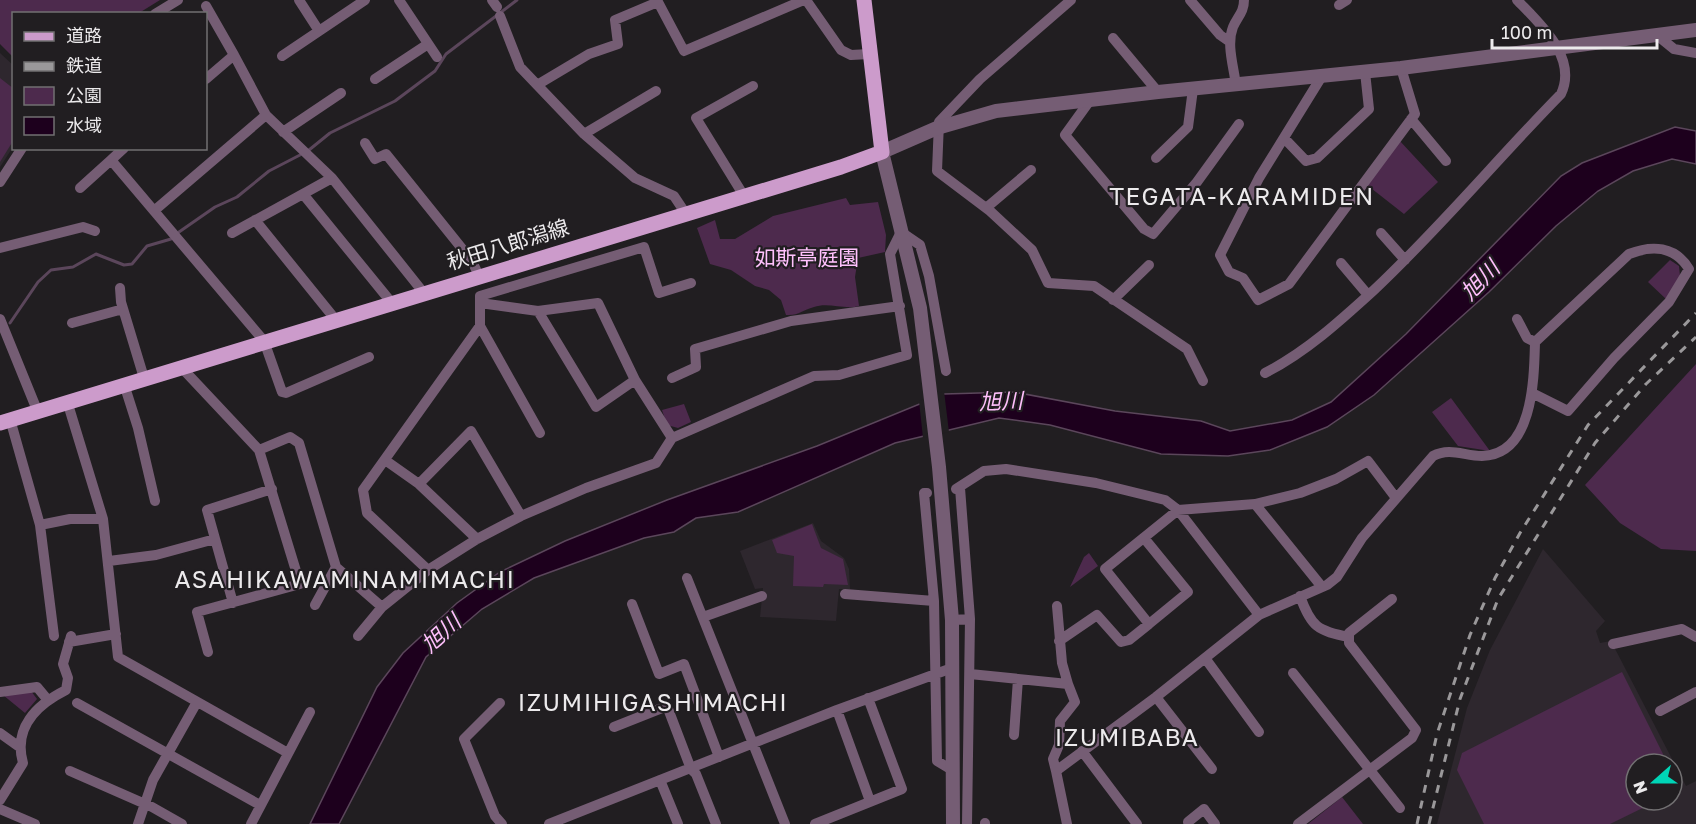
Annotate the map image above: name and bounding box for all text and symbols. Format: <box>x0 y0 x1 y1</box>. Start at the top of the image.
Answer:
legend <box>12 12 207 150</box>
scale bar <box>1492 12 1657 50</box>
text: 100 m <box>1501 21 1552 43</box>
text: 道路 <box>66 24 102 46</box>
text: 鉄道 <box>66 54 102 76</box>
text: 公園 <box>66 84 102 106</box>
text: 水域 <box>66 114 102 136</box>
district label: TEGATA-KARAMIDEN <box>1109 181 1375 210</box>
street label: 秋田八郎潟線 <box>444 213 572 275</box>
park label: 如斯亭庭園 <box>755 244 860 270</box>
water label: 旭川 <box>1455 253 1506 305</box>
water label: 旭川 <box>979 386 1025 415</box>
district label: ASAHIKAWAMINAMIMACHI <box>174 564 516 593</box>
water label: 旭川 <box>415 607 468 657</box>
district label: IZUMIHIGASHIMACHI <box>518 687 788 716</box>
district label: IZUMIBABA <box>1055 722 1199 751</box>
north arrow <box>1624 752 1684 812</box>
text: N <box>1628 778 1652 797</box>

